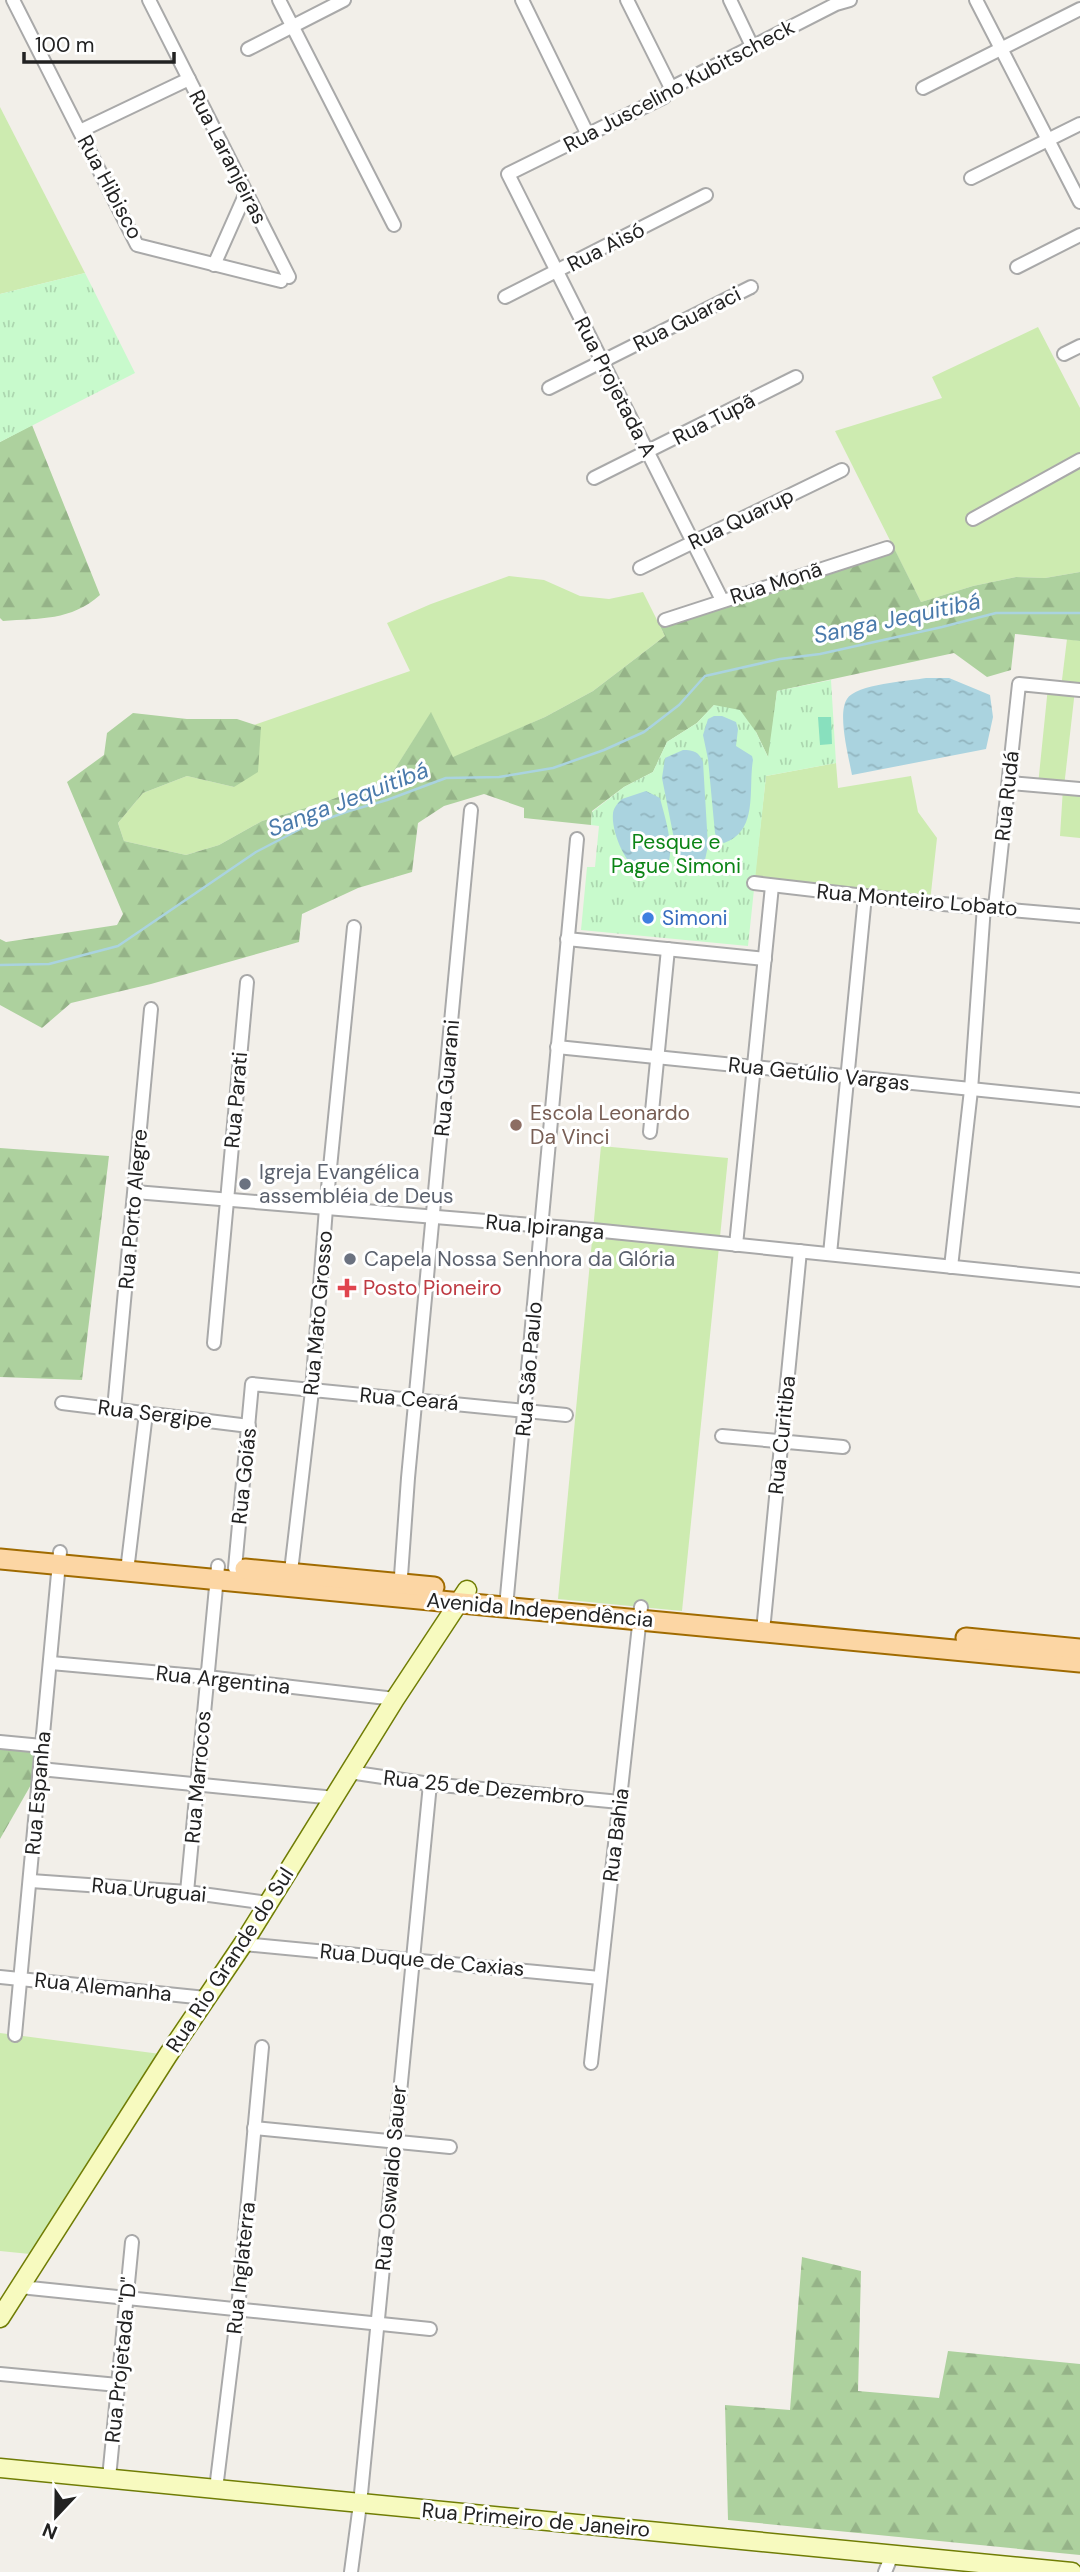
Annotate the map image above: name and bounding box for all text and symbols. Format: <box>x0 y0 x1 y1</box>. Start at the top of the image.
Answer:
street label: Rua Juscelino Kubitscheck <box>559 13 800 159</box>
scale bar <box>24 21 175 65</box>
text: 100 m <box>35 31 95 59</box>
street label: Rua Laranjeiras <box>182 85 274 229</box>
street label: Rua Hibisco <box>71 130 149 244</box>
street label: Rua Aisó <box>562 216 650 278</box>
street label: Rua Guaraci <box>628 280 746 358</box>
street label: Rua Projetada A <box>568 312 662 462</box>
street label: Rua Tupã <box>668 386 760 452</box>
street label: Rua Quarup <box>684 481 798 557</box>
street label: Rua Monã <box>726 555 826 611</box>
water label: Sanga Jequitibá <box>811 586 983 650</box>
street label: Rua Rudá <box>988 749 1026 843</box>
water label: Sanga Jequitibá <box>263 755 433 843</box>
park label: Pesque e Pague Simoni <box>611 828 741 880</box>
street label: Rua Monteiro Lobato <box>815 877 1019 923</box>
place label: Simoni <box>662 904 727 932</box>
marker: Simoni <box>640 910 656 926</box>
street label: Rua Guarani <box>428 1018 466 1138</box>
street label: Rua Parati <box>218 1051 254 1149</box>
street label: Rua Getúlio Vargas <box>727 1051 911 1097</box>
place label: Escola Leonardo Da Vinci <box>530 1099 690 1151</box>
marker: Escola Leonardo Da Vinci <box>508 1117 524 1133</box>
street label: Rua Porto Alegre <box>112 1128 154 1290</box>
place label: Igreja Evangélica assembléia de Deus <box>259 1158 454 1210</box>
marker: Igreja Evangélica assembléia de Deus <box>237 1176 253 1192</box>
street label: Rua Ipiranga <box>484 1208 606 1246</box>
street label: Rua Mato Grosso <box>297 1229 339 1397</box>
place label: Capela Nossa Senhora da Glória <box>364 1245 675 1273</box>
marker: Capela Nossa Senhora da Glória <box>342 1251 358 1267</box>
place label: Posto Pioneiro <box>363 1274 502 1302</box>
marker: Posto Pioneiro <box>337 1278 357 1298</box>
street label: Rua São Paulo <box>509 1300 549 1438</box>
street label: Rua Curitiba <box>762 1374 802 1496</box>
street label: Rua Ceará <box>358 1381 460 1417</box>
street label: Rua Sergipe <box>96 1393 214 1435</box>
street label: Rua Goiás <box>225 1426 263 1526</box>
street label: Avenida Independência <box>425 1586 655 1634</box>
street label: Rua Argentina <box>154 1659 292 1701</box>
street label: Rua Marrocos <box>178 1709 218 1845</box>
street label: Rua Espanha <box>19 1730 57 1856</box>
street label: Rua 25 de Dezembro <box>382 1764 586 1812</box>
street label: Rua Bahia <box>596 1787 636 1883</box>
street label: Rua Rio Grande do Sul <box>160 1862 300 2058</box>
street label: Rua Uruguai <box>90 1871 208 1909</box>
street label: Rua Duque de Caxias <box>319 1937 525 1983</box>
street label: Rua Alemanha <box>33 1966 173 2008</box>
street label: Rua Oswaldo Sauer <box>369 2084 413 2272</box>
street label: Rua Inglaterra <box>220 2200 262 2336</box>
street label: Rua Projetada "D" <box>98 2276 144 2444</box>
north arrow <box>21 2481 91 2551</box>
street label: Rua Primeiro de Janeiro <box>421 2496 651 2544</box>
text: N <box>39 2517 61 2545</box>

